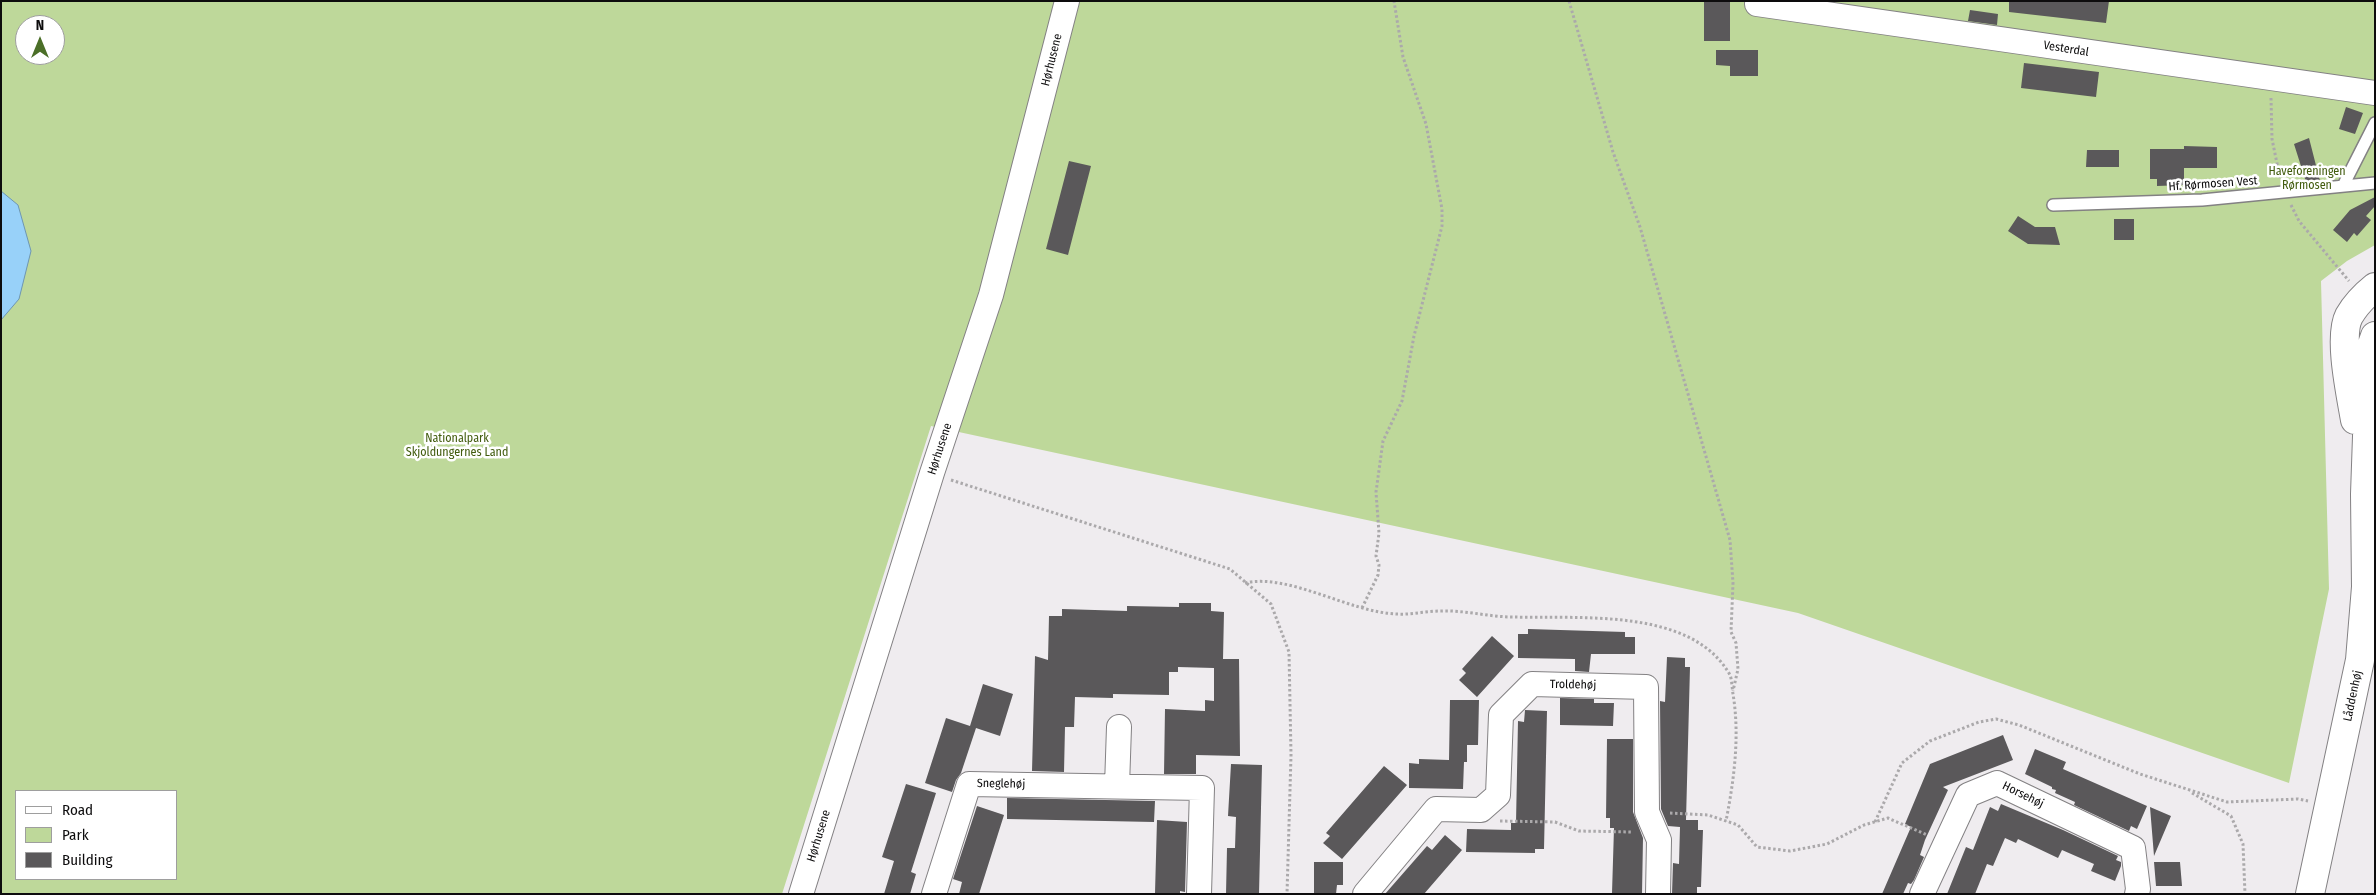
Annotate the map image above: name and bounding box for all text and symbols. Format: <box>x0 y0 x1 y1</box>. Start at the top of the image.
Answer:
north arrow <box>15 15 65 65</box>
text: N <box>36 17 44 34</box>
street label: Hørhusene <box>1039 32 1065 88</box>
street label: Vesterdal <box>2042 38 2090 60</box>
park label: Haveforeningen Rørmosen <box>2268 165 2346 193</box>
street label: Hf. Rørmosen Vest <box>2168 174 2258 194</box>
street label: Hørhusene <box>925 421 955 477</box>
park label: Nationalpark Skjoldungernes Land <box>406 432 508 460</box>
street label: Låddenhøj <box>2341 669 2365 723</box>
street label: Troldehøj <box>1550 677 1596 693</box>
street label: Sneglehøj <box>977 776 1025 792</box>
street label: Horsehøj <box>2000 779 2046 811</box>
legend <box>15 790 178 880</box>
text: Road <box>62 801 93 819</box>
street label: Hørhusene <box>804 808 834 864</box>
text: Park <box>62 826 89 844</box>
text: Building <box>62 851 113 869</box>

